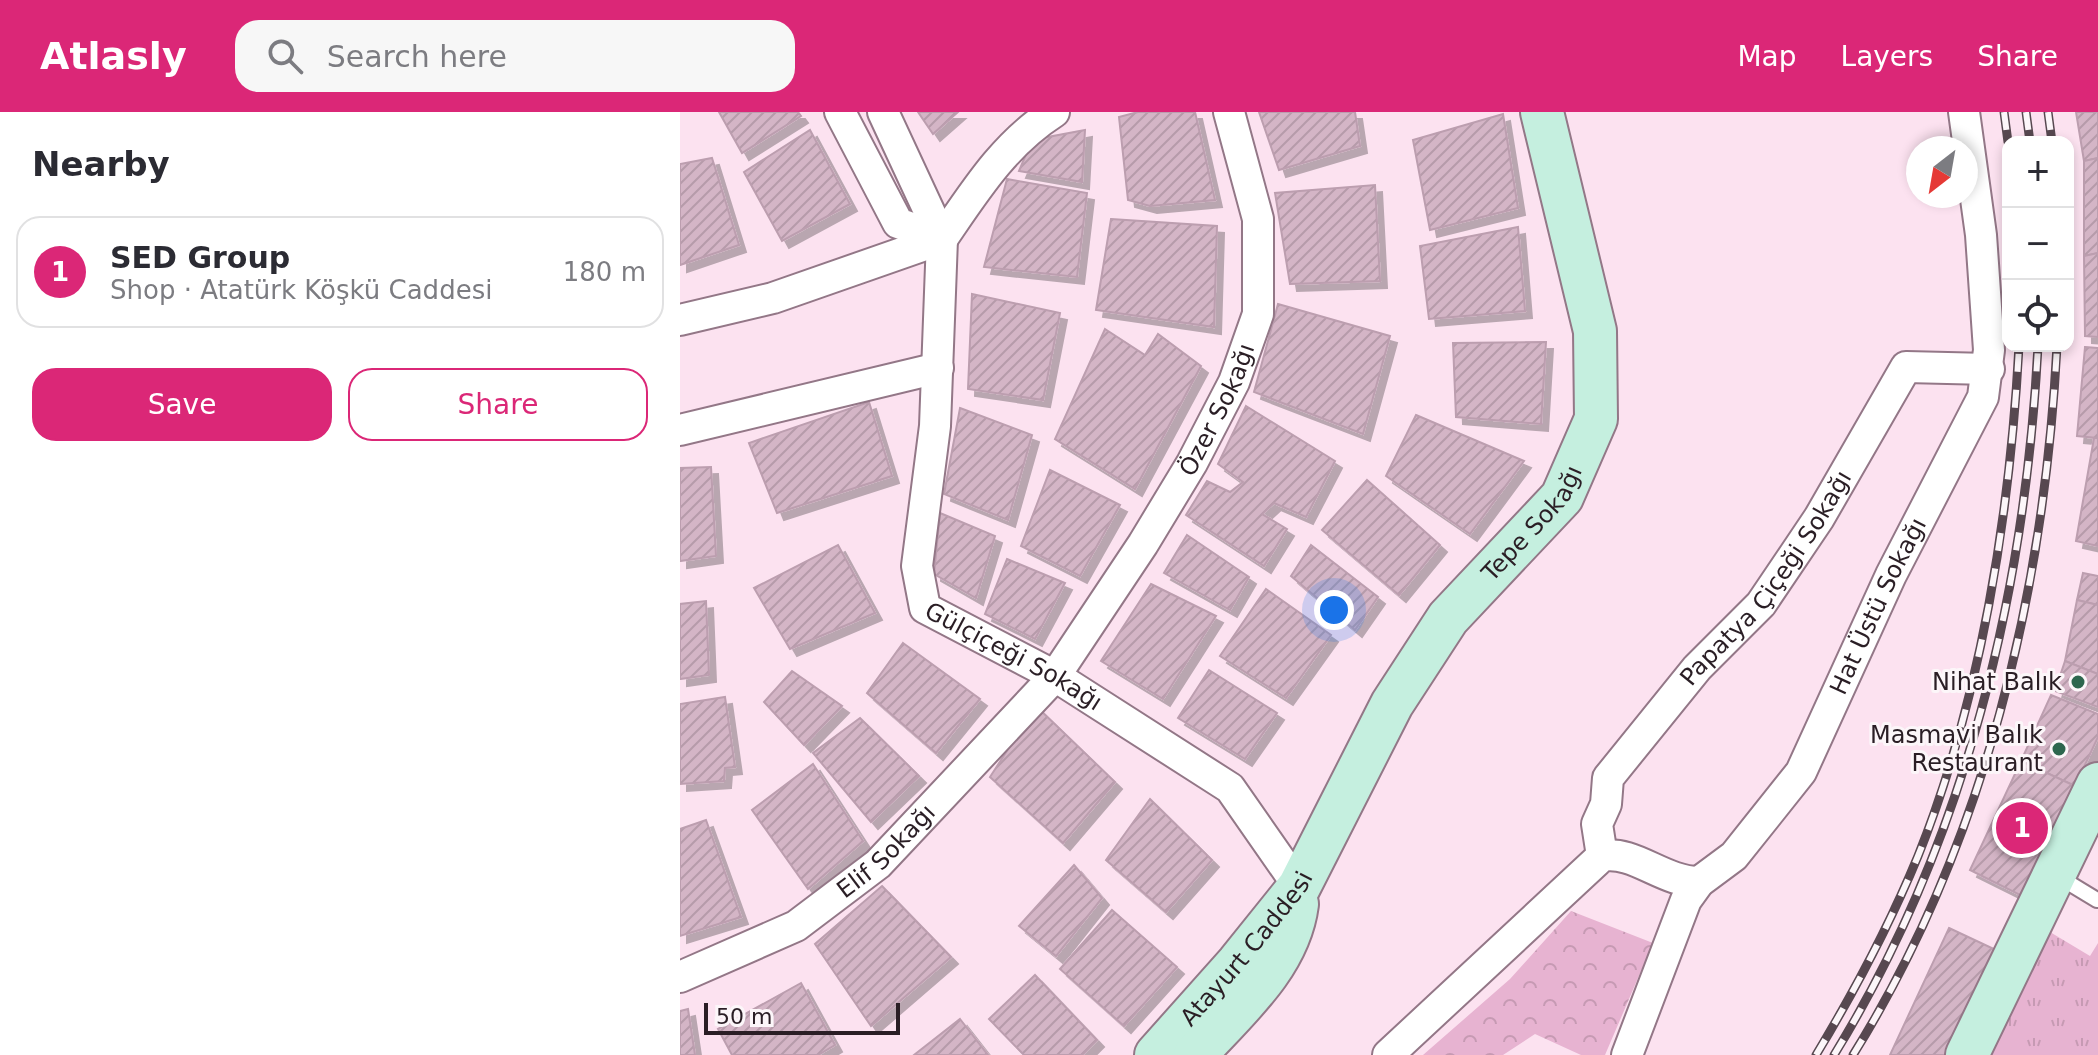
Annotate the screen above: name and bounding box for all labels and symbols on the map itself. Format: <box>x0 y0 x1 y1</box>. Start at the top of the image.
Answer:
north arrow <box>1906 136 1978 208</box>
street label: Özer Sokağı <box>1172 340 1260 481</box>
street label: Tepe Sokağı <box>1475 461 1588 588</box>
street label: Papatya Çiçeği Sokağı <box>1675 466 1857 691</box>
street label: Hat Üstü Sokağı <box>1824 513 1932 699</box>
your location <box>1314 590 1354 630</box>
street label: Gülçiçeği Sokağı <box>920 597 1107 716</box>
place label: Nihat Balık <box>1932 668 2062 696</box>
marker: Nihat Balık <box>2069 673 2087 691</box>
place label: Masmavi Balık Restaurant <box>1870 721 2043 777</box>
marker: Masmavi Balık Restaurant <box>2050 740 2068 758</box>
street label: Elif Sokağı <box>831 798 941 904</box>
pin: 1 <box>1996 798 2048 858</box>
street label: Atayurt Caddesi <box>1175 867 1319 1032</box>
scale bar <box>704 999 900 1035</box>

